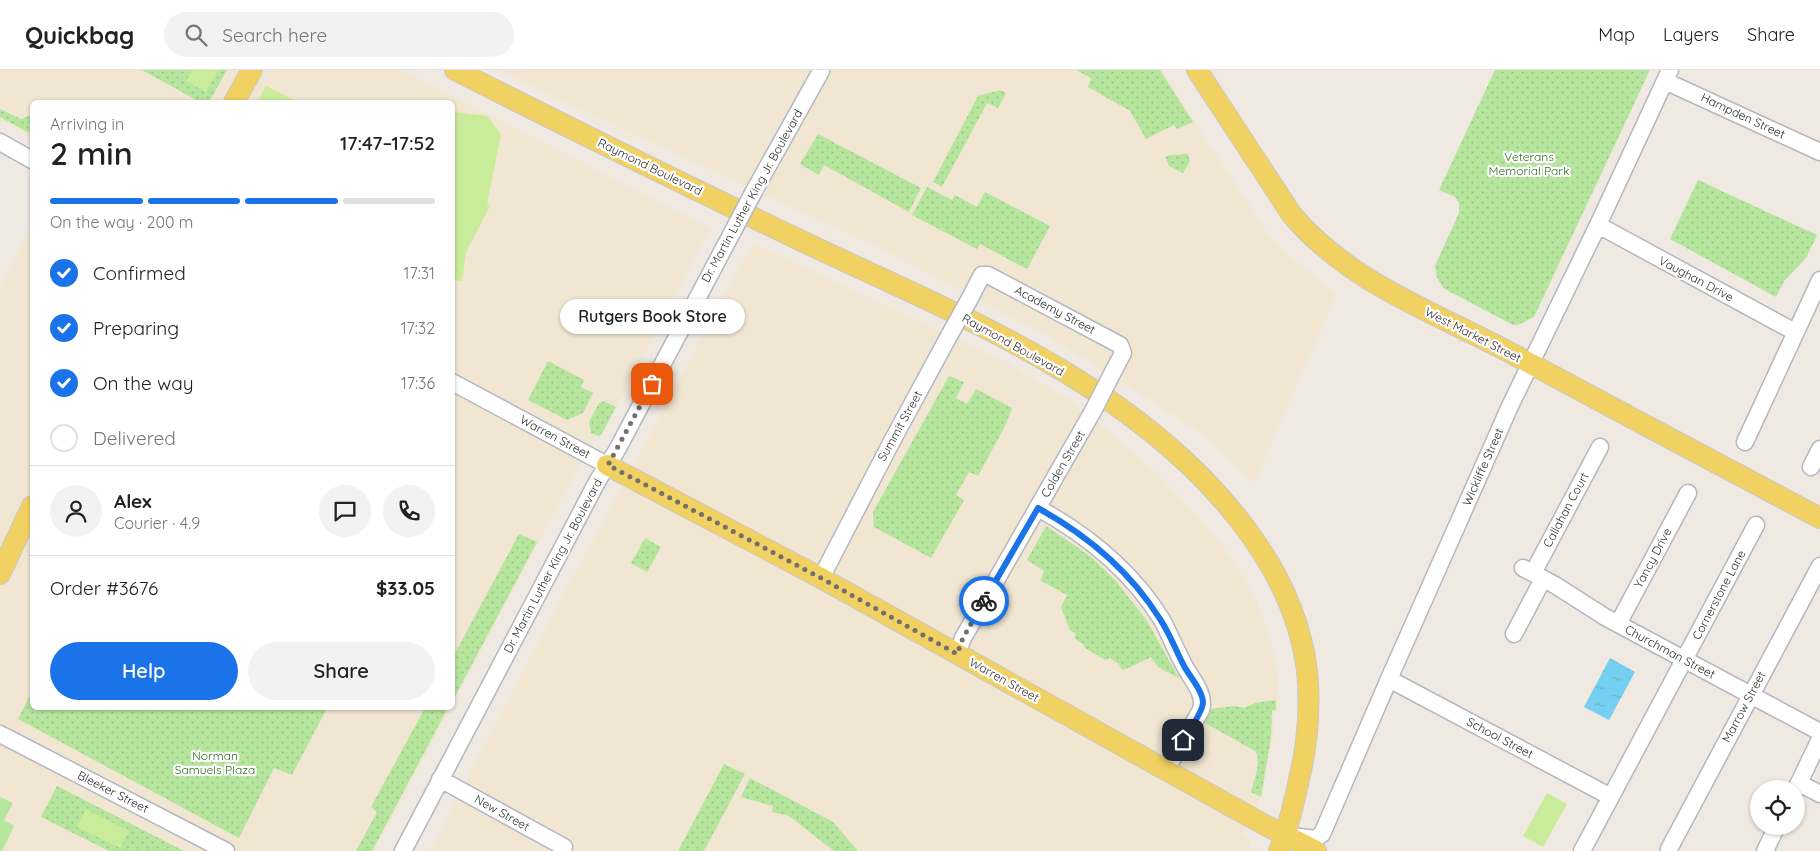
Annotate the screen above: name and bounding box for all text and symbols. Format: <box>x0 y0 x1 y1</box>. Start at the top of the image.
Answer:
search box <box>164 12 514 57</box>
text: Quickbag <box>25 20 134 50</box>
icon: search <box>182 21 210 49</box>
text: Search here <box>222 23 327 47</box>
text: Map <box>1598 23 1635 46</box>
text: Layers <box>1663 23 1719 46</box>
text: Share <box>1747 23 1795 46</box>
street label: Hampden Street <box>1699 89 1788 142</box>
street label: Dr. Martin Luther King Jr. Boulevard <box>698 107 805 285</box>
text: Arriving in <box>50 114 124 134</box>
text: 17:47–17:52 <box>340 131 435 155</box>
text: 2 min <box>50 133 133 173</box>
street label: Raymond Boulevard <box>596 135 705 198</box>
park label: Veterans Memorial Park <box>1489 149 1569 178</box>
text: On the way · 200 m <box>50 212 193 232</box>
street label: Vaughan Drive <box>1656 253 1736 305</box>
icon: check <box>50 259 78 287</box>
text: Confirmed <box>93 261 186 285</box>
text: 17:31 <box>404 263 435 283</box>
street label: Academy Street <box>1012 282 1098 337</box>
callout: Rutgers Book Store <box>560 299 744 334</box>
street label: West Market Street <box>1423 304 1524 365</box>
text: Rutgers Book Store <box>578 306 727 326</box>
street label: Raymond Boulevard <box>960 310 1067 379</box>
icon: check <box>50 314 78 342</box>
text: Preparing <box>93 316 179 340</box>
text: 17:32 <box>401 318 435 338</box>
pin <box>631 363 673 405</box>
icon: check <box>50 369 78 397</box>
icon: bag <box>638 370 666 398</box>
text: On the way <box>93 371 194 395</box>
text: 17:36 <box>401 373 435 393</box>
street label: Summit Street <box>874 388 925 464</box>
street label: Warren Street <box>517 412 593 461</box>
text: Delivered <box>93 426 176 450</box>
street label: Wickliffe Street <box>1459 426 1506 508</box>
street label: Colden Street <box>1037 428 1088 500</box>
street label: Callahan Court <box>1539 470 1592 550</box>
street label: Dr. Martin Luther King Jr. Boulevard <box>500 476 605 656</box>
button: person <box>50 485 102 537</box>
button: chat <box>319 485 371 537</box>
button: phone <box>383 485 435 537</box>
text: Alex <box>114 489 152 513</box>
text: Courier · 4.9 <box>114 513 200 533</box>
street label: Yancy Drive <box>1631 525 1675 590</box>
street label: Cornerstone Lane <box>1689 547 1749 642</box>
text: Order #3676 <box>50 576 158 600</box>
text: $33.05 <box>376 576 435 600</box>
courier <box>959 576 1009 626</box>
icon: bike <box>970 587 998 615</box>
street label: Churchman Street <box>1623 621 1718 682</box>
button: Help <box>50 642 238 700</box>
button: Share <box>248 642 435 700</box>
street label: Warren Street <box>967 654 1042 705</box>
street label: Marrow Street <box>1719 669 1769 745</box>
street label: School Street <box>1464 714 1536 761</box>
pin <box>1162 719 1204 761</box>
icon: home <box>1169 726 1197 754</box>
park label: Norman Samuels Plaza <box>175 748 255 777</box>
street label: Bleeker Street <box>75 767 151 816</box>
map controls <box>1750 780 1805 835</box>
button: locate <box>1750 780 1805 835</box>
street label: New Street <box>472 791 532 834</box>

